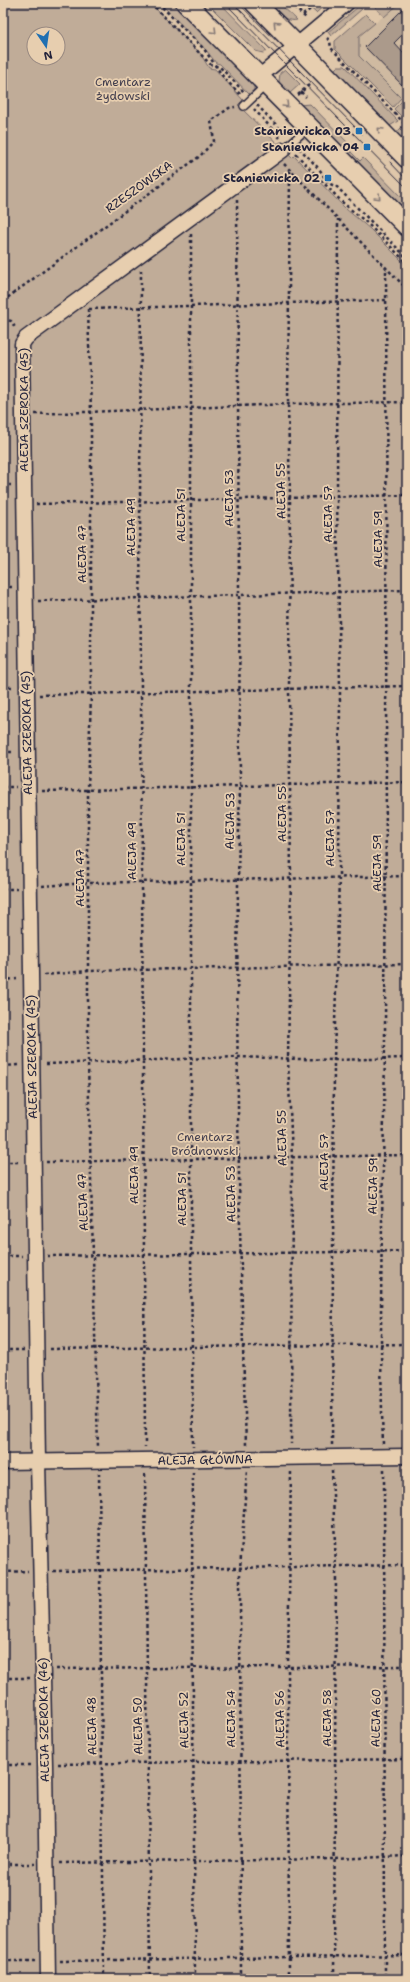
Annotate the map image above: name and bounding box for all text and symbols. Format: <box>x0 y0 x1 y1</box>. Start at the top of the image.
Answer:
one-way arrow <box>273 21 281 29</box>
north arrow <box>26 26 66 66</box>
one-way arrow <box>209 26 217 34</box>
text: N <box>42 47 54 64</box>
park label: Cmentarz żydowski <box>95 74 151 104</box>
one-way arrow <box>281 100 289 108</box>
place label: Staniewicka 03 <box>254 123 351 139</box>
marker: Staniewicka 03 <box>354 126 364 136</box>
one-way arrow <box>377 127 385 135</box>
place label: Staniewicka 04 <box>262 139 360 155</box>
marker: Staniewicka 04 <box>362 142 372 152</box>
street label: RZESZOWSKA <box>102 157 176 217</box>
place label: Staniewicka 02 <box>223 170 321 186</box>
marker: Staniewicka 02 <box>323 173 333 183</box>
one-way arrow <box>373 192 381 200</box>
street label: ALEJA SZEROKA (45) <box>16 348 32 472</box>
street label: ALEJA 55 <box>273 463 289 519</box>
street label: ALEJA 53 <box>221 469 237 527</box>
street label: ALEJA 57 <box>320 485 336 543</box>
street label: ALEJA 51 <box>173 488 189 542</box>
street label: ALEJA 49 <box>123 498 139 556</box>
street label: ALEJA 59 <box>370 510 386 568</box>
street label: ALEJA 47 <box>74 525 90 583</box>
street label: ALEJA SZEROKA (45) <box>18 671 36 795</box>
street label: ALEJA 55 <box>274 786 290 842</box>
street label: ALEJA 53 <box>222 792 238 850</box>
street label: ALEJA 57 <box>322 809 338 867</box>
street label: ALEJA 51 <box>173 812 189 866</box>
street label: ALEJA 49 <box>124 822 140 880</box>
street label: ALEJA 59 <box>369 834 385 892</box>
street label: ALEJA 47 <box>72 849 88 907</box>
street label: ALEJA SZEROKA (45) <box>23 995 41 1119</box>
street label: ALEJA 55 <box>274 1110 290 1166</box>
park label: Cmentarz Bródnowski <box>171 1129 239 1159</box>
street label: ALEJA 57 <box>316 1133 332 1191</box>
street label: ALEJA 49 <box>126 1146 142 1204</box>
street label: ALEJA 59 <box>365 1157 381 1215</box>
street label: ALEJA 53 <box>223 1165 239 1223</box>
street label: ALEJA 51 <box>174 1172 190 1226</box>
street label: ALEJA 47 <box>74 1173 92 1231</box>
street label: ALEJA GŁÓWNA <box>157 1451 253 1469</box>
street label: ALEJA SZEROKA (46) <box>35 1657 53 1782</box>
street label: ALEJA 58 <box>319 1689 335 1747</box>
street label: ALEJA 60 <box>367 1689 385 1747</box>
street label: ALEJA 54 <box>223 1690 239 1748</box>
street label: ALEJA 56 <box>271 1690 289 1748</box>
street label: ALEJA 52 <box>176 1691 192 1749</box>
street label: ALEJA 48 <box>83 1697 101 1755</box>
street label: ALEJA 50 <box>129 1697 147 1755</box>

